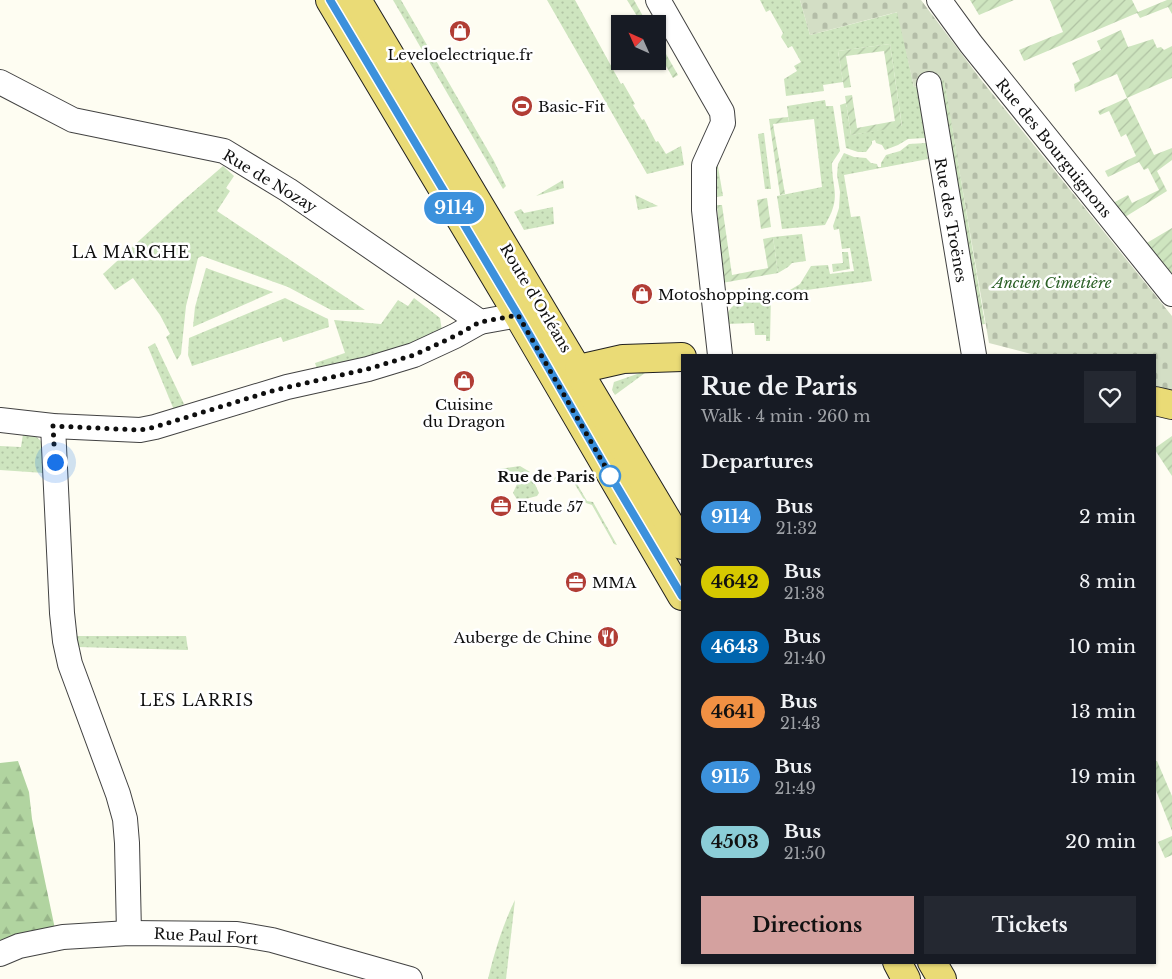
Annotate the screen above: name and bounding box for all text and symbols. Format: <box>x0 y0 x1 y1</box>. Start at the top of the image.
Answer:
north arrow <box>611 15 666 70</box>
map controls <box>611 15 666 70</box>
shop icon: Leveloelectrique.fr <box>448 19 472 43</box>
place label: Leveloelectrique.fr <box>387 45 533 64</box>
street label: Rue des Bourguignons <box>992 75 1116 222</box>
sports icon: Basic-Fit <box>510 94 534 118</box>
place label: Basic-Fit <box>538 97 606 116</box>
street label: Rue de Nozay <box>219 145 321 217</box>
street label: Rue des Troënes <box>931 156 971 284</box>
line badge: 9114 <box>419 192 489 224</box>
text: 9114 <box>434 197 474 219</box>
street label: Route d'Orléans <box>496 240 576 356</box>
district label: LA MARCHE <box>72 242 190 262</box>
park label: Ancien Cimetière <box>991 273 1112 292</box>
shop icon: Motoshopping.com <box>630 282 654 306</box>
place label: Motoshopping.com <box>658 285 809 304</box>
shop icon: Cuisine du Dragon <box>452 369 476 393</box>
button: heart <box>1084 371 1136 423</box>
text: Rue de Paris <box>701 372 857 401</box>
place label: Cuisine du Dragon <box>423 395 505 431</box>
text: Walk · 4 min · 260 m <box>701 406 871 426</box>
your location <box>43 450 68 475</box>
text: Departures <box>701 450 813 473</box>
marker: Rue de Paris <box>599 465 621 487</box>
place label: Rue de Paris <box>497 467 595 486</box>
office icon: Etude 57 <box>489 494 513 518</box>
text: Bus <box>776 495 813 518</box>
place label: Etude 57 <box>517 497 583 516</box>
text: 2 min <box>1079 505 1136 528</box>
text: 9114 <box>711 506 751 528</box>
text: 21:32 <box>776 518 817 538</box>
text: Bus <box>784 560 821 583</box>
office icon: MMA <box>564 570 588 594</box>
text: 8 min <box>1079 570 1136 593</box>
text: 4642 <box>711 571 759 593</box>
place label: MMA <box>592 573 637 592</box>
text: 21:38 <box>784 583 825 603</box>
restaurant icon: Auberge de Chine <box>596 625 620 649</box>
text: Bus <box>784 625 821 648</box>
place label: Auberge de Chine <box>453 628 592 647</box>
text: 10 min <box>1069 635 1136 658</box>
text: 4643 <box>711 636 759 658</box>
text: 21:40 <box>784 648 826 668</box>
district label: LES LARRIS <box>140 690 254 710</box>
text: Bus <box>780 690 817 713</box>
text: 13 min <box>1070 700 1136 723</box>
text: 4641 <box>711 701 755 723</box>
text: 21:43 <box>780 713 821 733</box>
text: Bus <box>775 755 812 778</box>
text: 19 min <box>1070 765 1136 788</box>
text: 9115 <box>711 766 750 788</box>
text: 21:49 <box>775 778 816 798</box>
text: Bus <box>784 820 821 843</box>
text: 20 min <box>1065 830 1136 853</box>
text: 4503 <box>711 831 759 853</box>
text: 21:50 <box>784 843 826 863</box>
button: Directions <box>701 896 914 954</box>
button: Tickets <box>924 896 1136 954</box>
street label: Rue Paul Fort <box>153 924 259 948</box>

